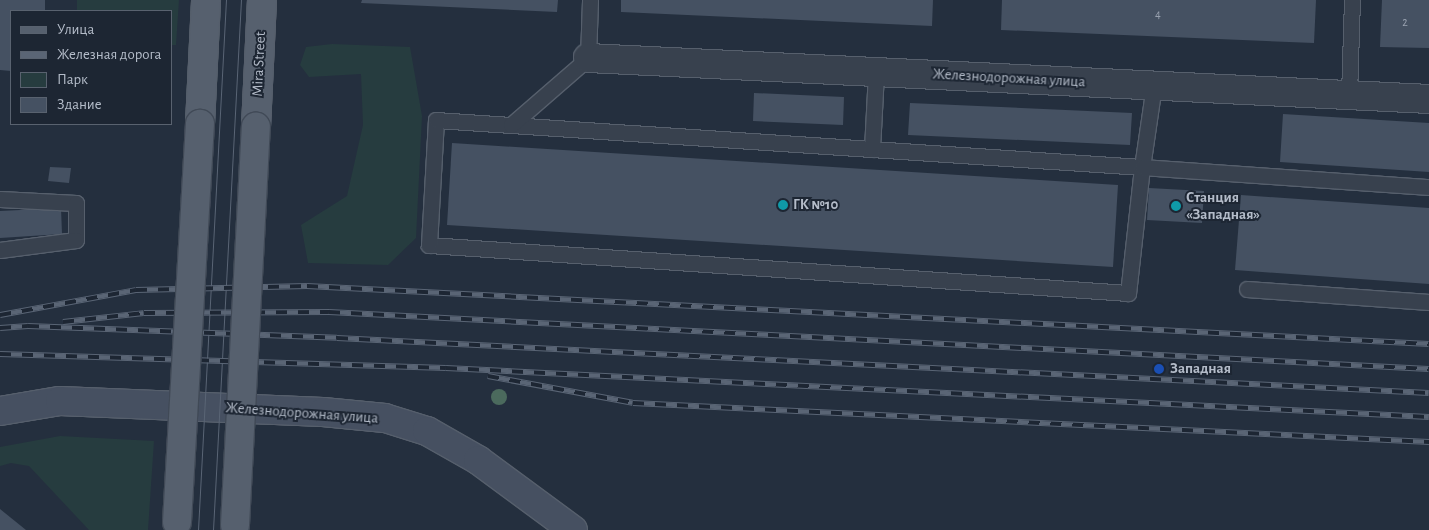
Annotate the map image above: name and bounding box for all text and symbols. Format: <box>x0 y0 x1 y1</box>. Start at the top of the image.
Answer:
house number: 4 <box>1155 8 1161 22</box>
legend <box>10 10 172 125</box>
house number: 2 <box>1402 16 1408 30</box>
text: Улица <box>57 22 94 37</box>
street label: Mira Street <box>248 31 270 97</box>
text: Железная дорога <box>57 47 161 62</box>
street label: Железнодорожная улица <box>932 65 1086 91</box>
text: Парк <box>57 72 88 87</box>
text: Здание <box>57 97 102 112</box>
place label: Станция «Западная» <box>1186 188 1260 223</box>
place label: ГК №10 <box>793 196 838 214</box>
marker: ГК №10 <box>777 199 789 211</box>
marker: Станция «Западная» <box>1170 200 1182 212</box>
place label: Западная <box>1170 360 1231 378</box>
marker: Западная <box>1152 362 1166 376</box>
street label: Железнодорожная улица <box>225 399 379 427</box>

